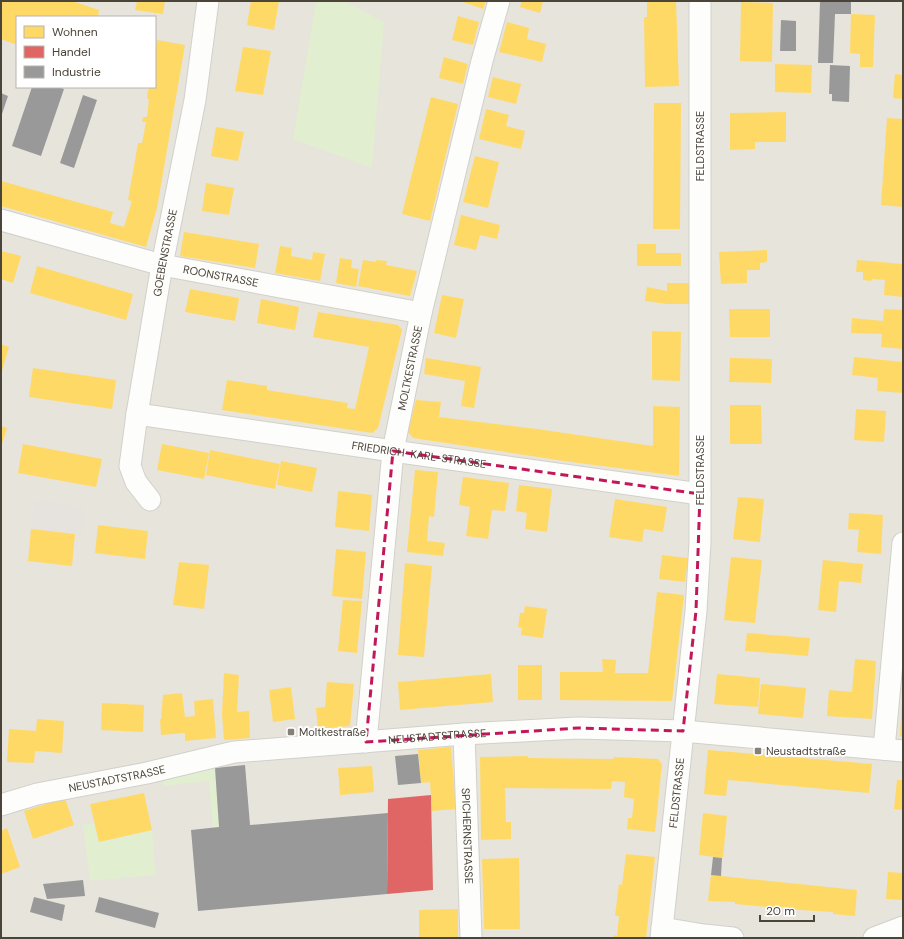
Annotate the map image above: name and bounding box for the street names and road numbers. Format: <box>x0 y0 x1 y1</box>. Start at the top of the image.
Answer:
street label: FELDSTRASSE <box>693 111 707 181</box>
street label: GOEBENSTRASSE <box>150 208 180 298</box>
street label: ROONSTRASSE <box>182 262 260 290</box>
street label: MOLTKESTRASSE <box>394 324 425 412</box>
street label: FELDSTRASSE <box>693 435 707 505</box>
street label: FRIEDRICH-KARL-STRASSE <box>351 438 487 471</box>
street label: NEUSTADTSTRASSE <box>388 726 487 747</box>
street label: FELDSTRASSE <box>666 757 687 829</box>
street label: NEUSTADTSTRASSE <box>67 762 167 795</box>
street label: SPICHERNSTRASSE <box>459 788 476 884</box>

